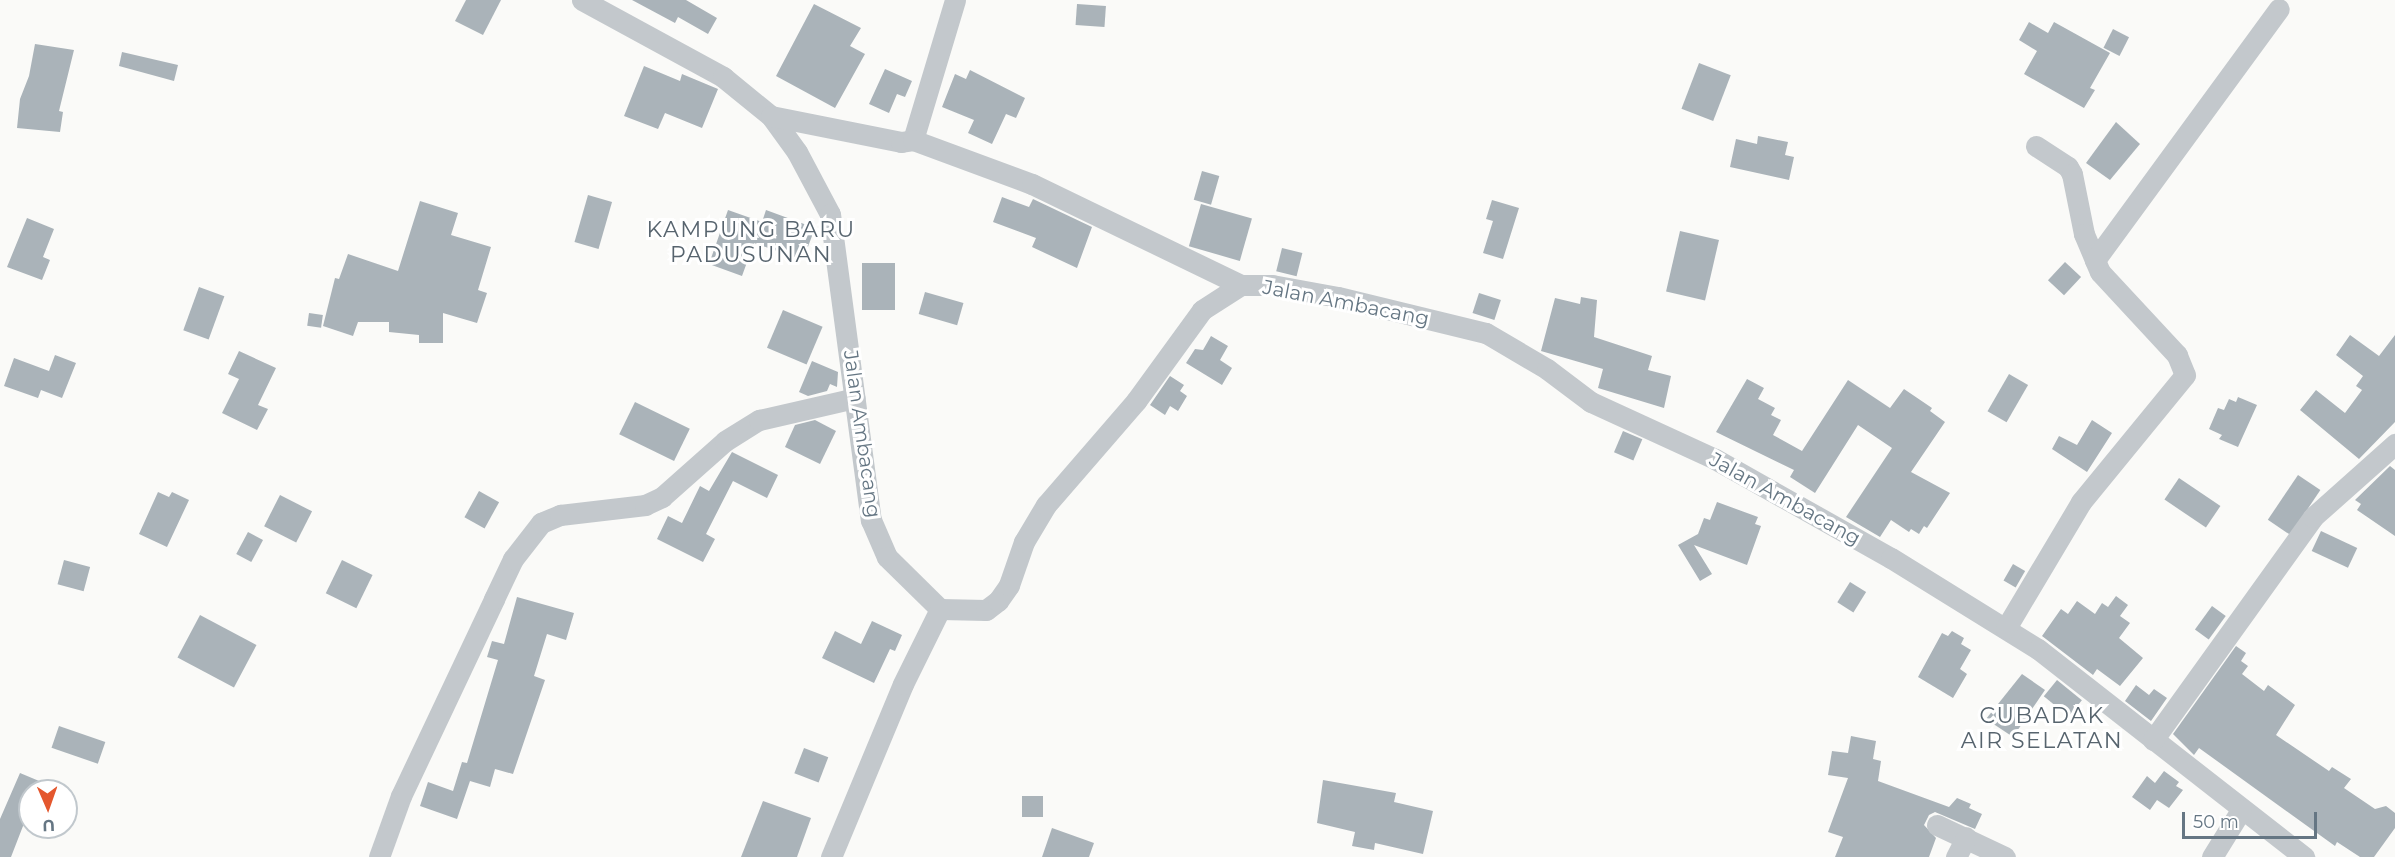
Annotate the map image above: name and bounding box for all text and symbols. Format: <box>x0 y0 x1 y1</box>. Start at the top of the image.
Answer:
district label: KAMPUNG BARU PADUSUNAN <box>646 216 856 268</box>
street label: Jalan Ambacang <box>1261 275 1431 331</box>
street label: Jalan Ambacang <box>838 349 886 519</box>
street label: Jalan Ambacang <box>1705 448 1865 550</box>
district label: CUBADAK AIR SELATAN <box>1961 702 2123 754</box>
north arrow <box>18 779 78 839</box>
scale bar <box>2185 800 2320 838</box>
text: 50 m <box>2193 811 2239 833</box>
text: U <box>42 816 55 835</box>

